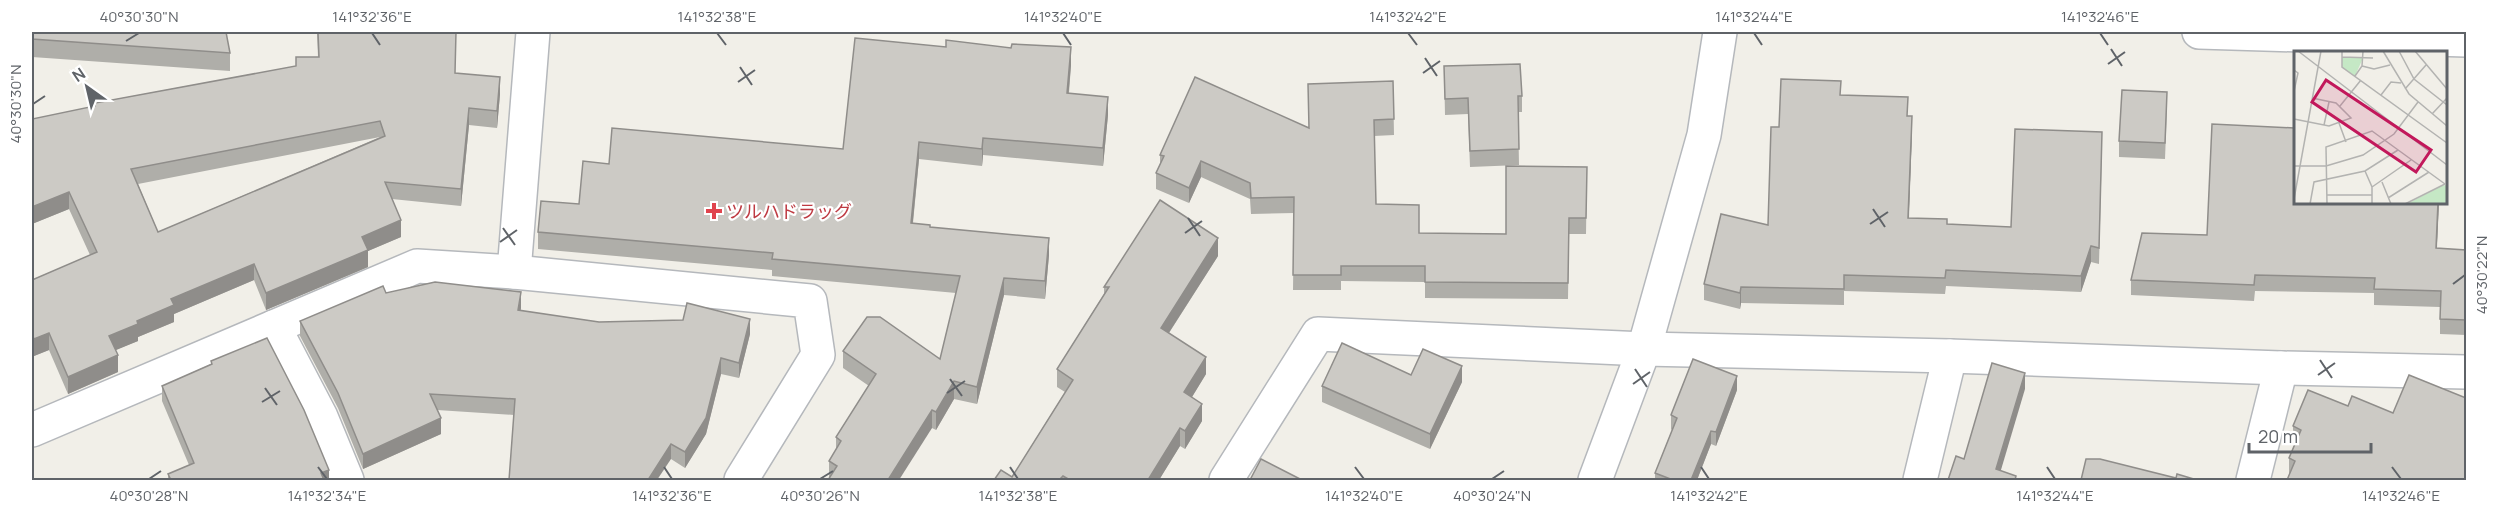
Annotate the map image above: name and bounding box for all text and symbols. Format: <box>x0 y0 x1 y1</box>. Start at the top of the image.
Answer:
text: 40°30'30"N <box>100 6 178 27</box>
text: 141°32'36"E <box>332 6 412 27</box>
text: 141°32'38"E <box>678 6 756 27</box>
text: 141°32'40"E <box>1024 6 1102 27</box>
text: 141°32'42"E <box>1369 6 1447 27</box>
text: 141°32'44"E <box>1715 6 1793 27</box>
text: 141°32'46"E <box>2061 6 2139 27</box>
inset map <box>2294 51 2447 204</box>
north arrow <box>57 57 117 117</box>
text: N <box>68 62 90 87</box>
text: 40°30'30"N <box>5 65 26 143</box>
place label: ツルハドラッグ <box>726 199 852 223</box>
marker: ツルハドラッグ <box>707 204 721 218</box>
text: 40°30'22"N <box>2471 236 2492 314</box>
scale bar <box>2249 416 2370 454</box>
text: 20 m <box>2258 424 2298 448</box>
text: 40°30'28"N <box>110 485 188 506</box>
text: 141°32'34"E <box>288 485 366 506</box>
text: 141°32'36"E <box>632 485 712 506</box>
text: 40°30'26"N <box>780 485 860 506</box>
text: 141°32'38"E <box>979 485 1057 506</box>
text: 141°32'40"E <box>1325 485 1403 506</box>
text: 40°30'24"N <box>1453 485 1531 506</box>
text: 141°32'42"E <box>1670 485 1748 506</box>
text: 141°32'44"E <box>2016 485 2094 506</box>
text: 141°32'46"E <box>2362 485 2440 506</box>

